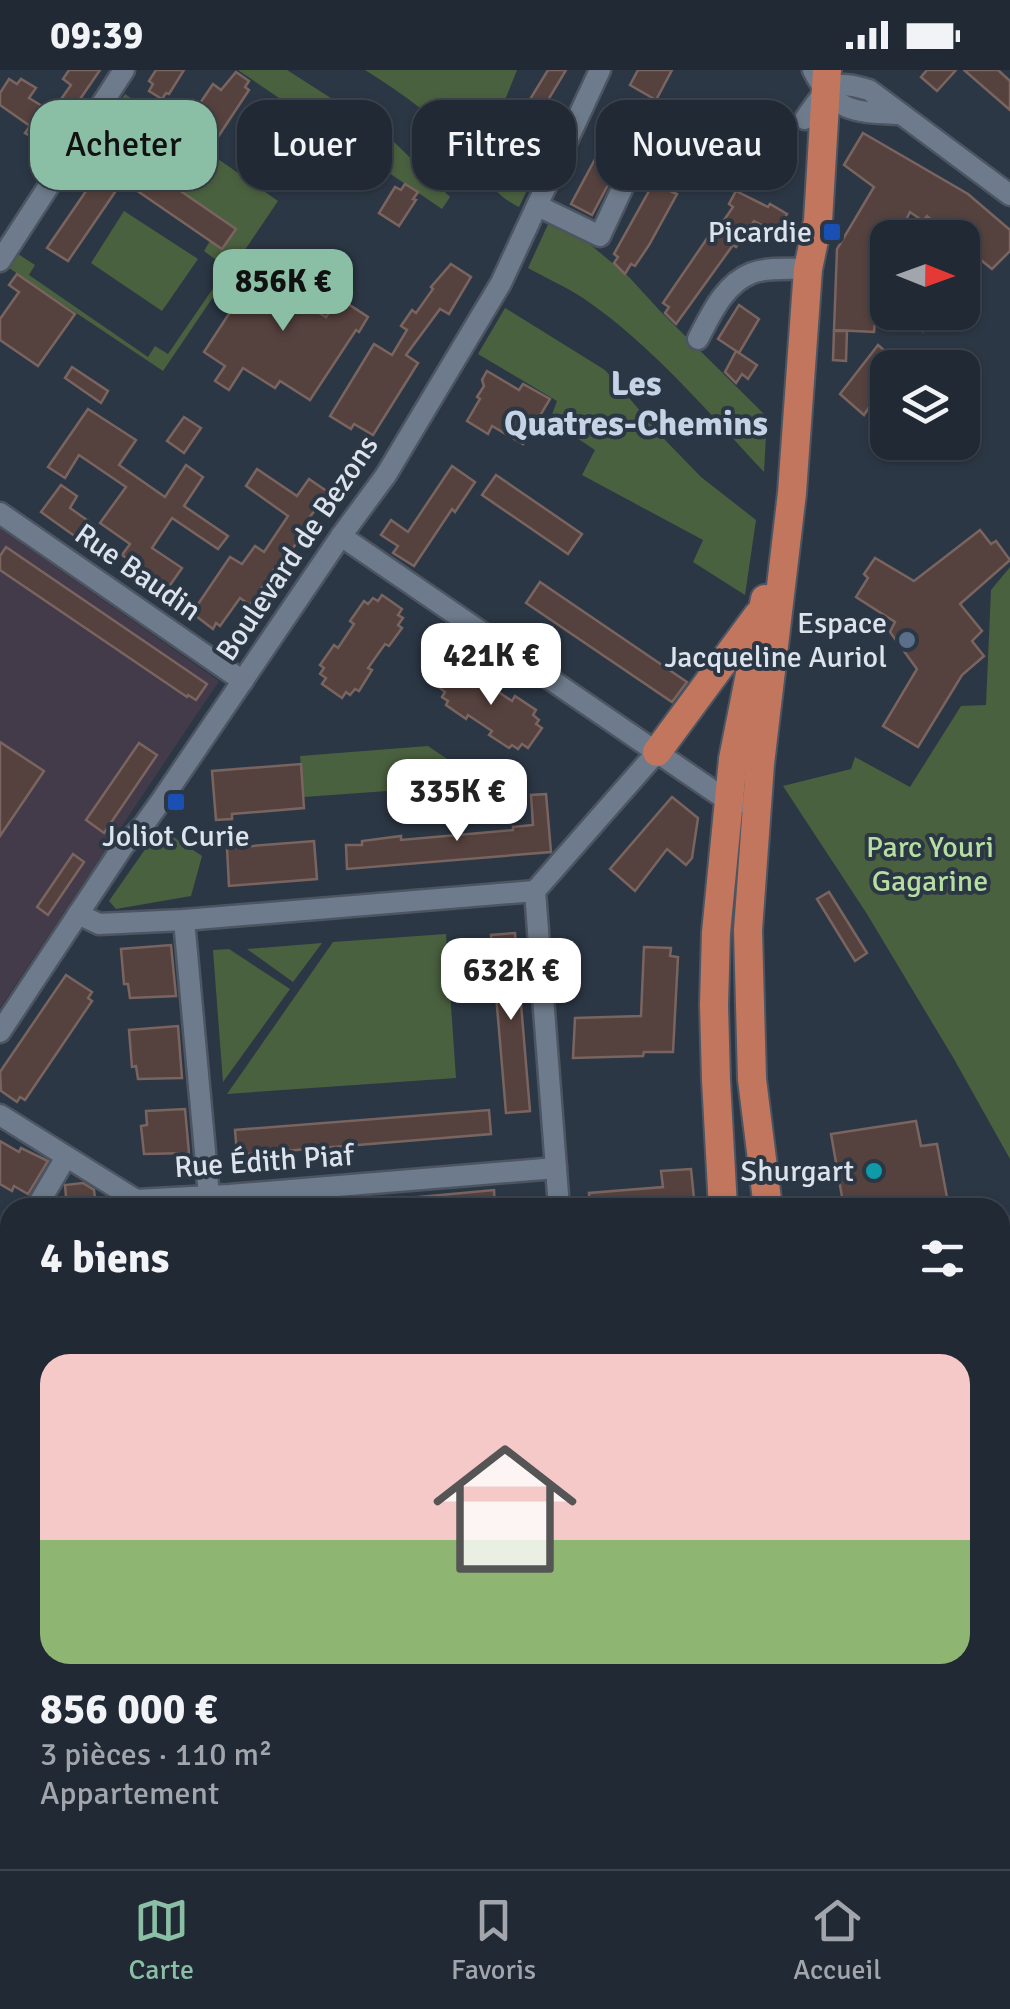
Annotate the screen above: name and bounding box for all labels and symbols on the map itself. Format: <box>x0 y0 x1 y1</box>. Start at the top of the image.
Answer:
place label: Picardie <box>708 214 812 251</box>
north arrow <box>870 220 980 330</box>
marker: Picardie <box>821 221 843 243</box>
pin: 856K € <box>202 249 364 334</box>
district label: Les Quatres-Chemins <box>504 362 768 445</box>
street label: Boulevard de Bezons <box>208 428 387 668</box>
street label: Rue Baudin <box>68 516 208 629</box>
place label: Espace Jacqueline Auriol <box>665 605 887 676</box>
pin: 421K € <box>410 623 572 708</box>
marker: Espace Jacqueline Auriol <box>896 629 918 651</box>
pin: 335K € <box>376 759 538 844</box>
marker: Joliot Curie <box>165 791 187 813</box>
place label: Joliot Curie <box>102 818 250 855</box>
park label: Parc Youri Gagarine <box>866 829 994 900</box>
pin: 632K € <box>430 938 592 1023</box>
street label: Rue Édith Piaf <box>173 1137 357 1186</box>
place label: Shurgart <box>741 1153 854 1190</box>
marker: Shurgart <box>863 1160 885 1182</box>

